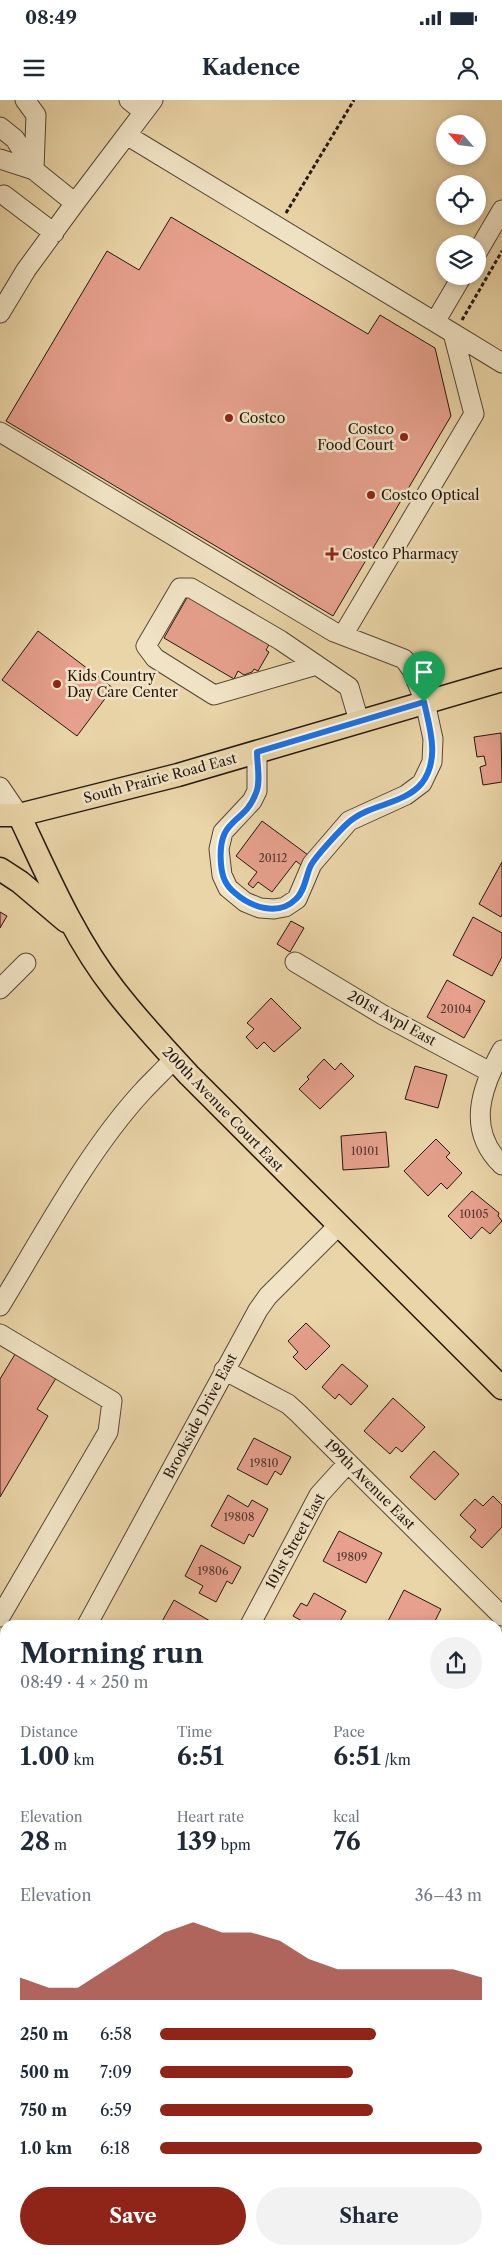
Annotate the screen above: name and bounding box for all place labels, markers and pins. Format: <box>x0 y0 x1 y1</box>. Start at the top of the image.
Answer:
place label: Costco <box>239 409 285 427</box>
marker: Costco <box>223 412 235 424</box>
place label: Costco Food Court <box>317 420 394 454</box>
marker: Costco Food Court <box>398 431 410 443</box>
place label: Costco Optical <box>381 486 479 504</box>
marker: Costco Optical <box>365 489 377 501</box>
place label: Costco Pharmacy <box>342 545 459 563</box>
marker: Costco Pharmacy <box>326 548 338 560</box>
pin <box>403 651 445 702</box>
place label: Kids Country Day Care Center <box>67 667 178 701</box>
marker: Kids Country Day Care Center <box>51 678 63 690</box>

